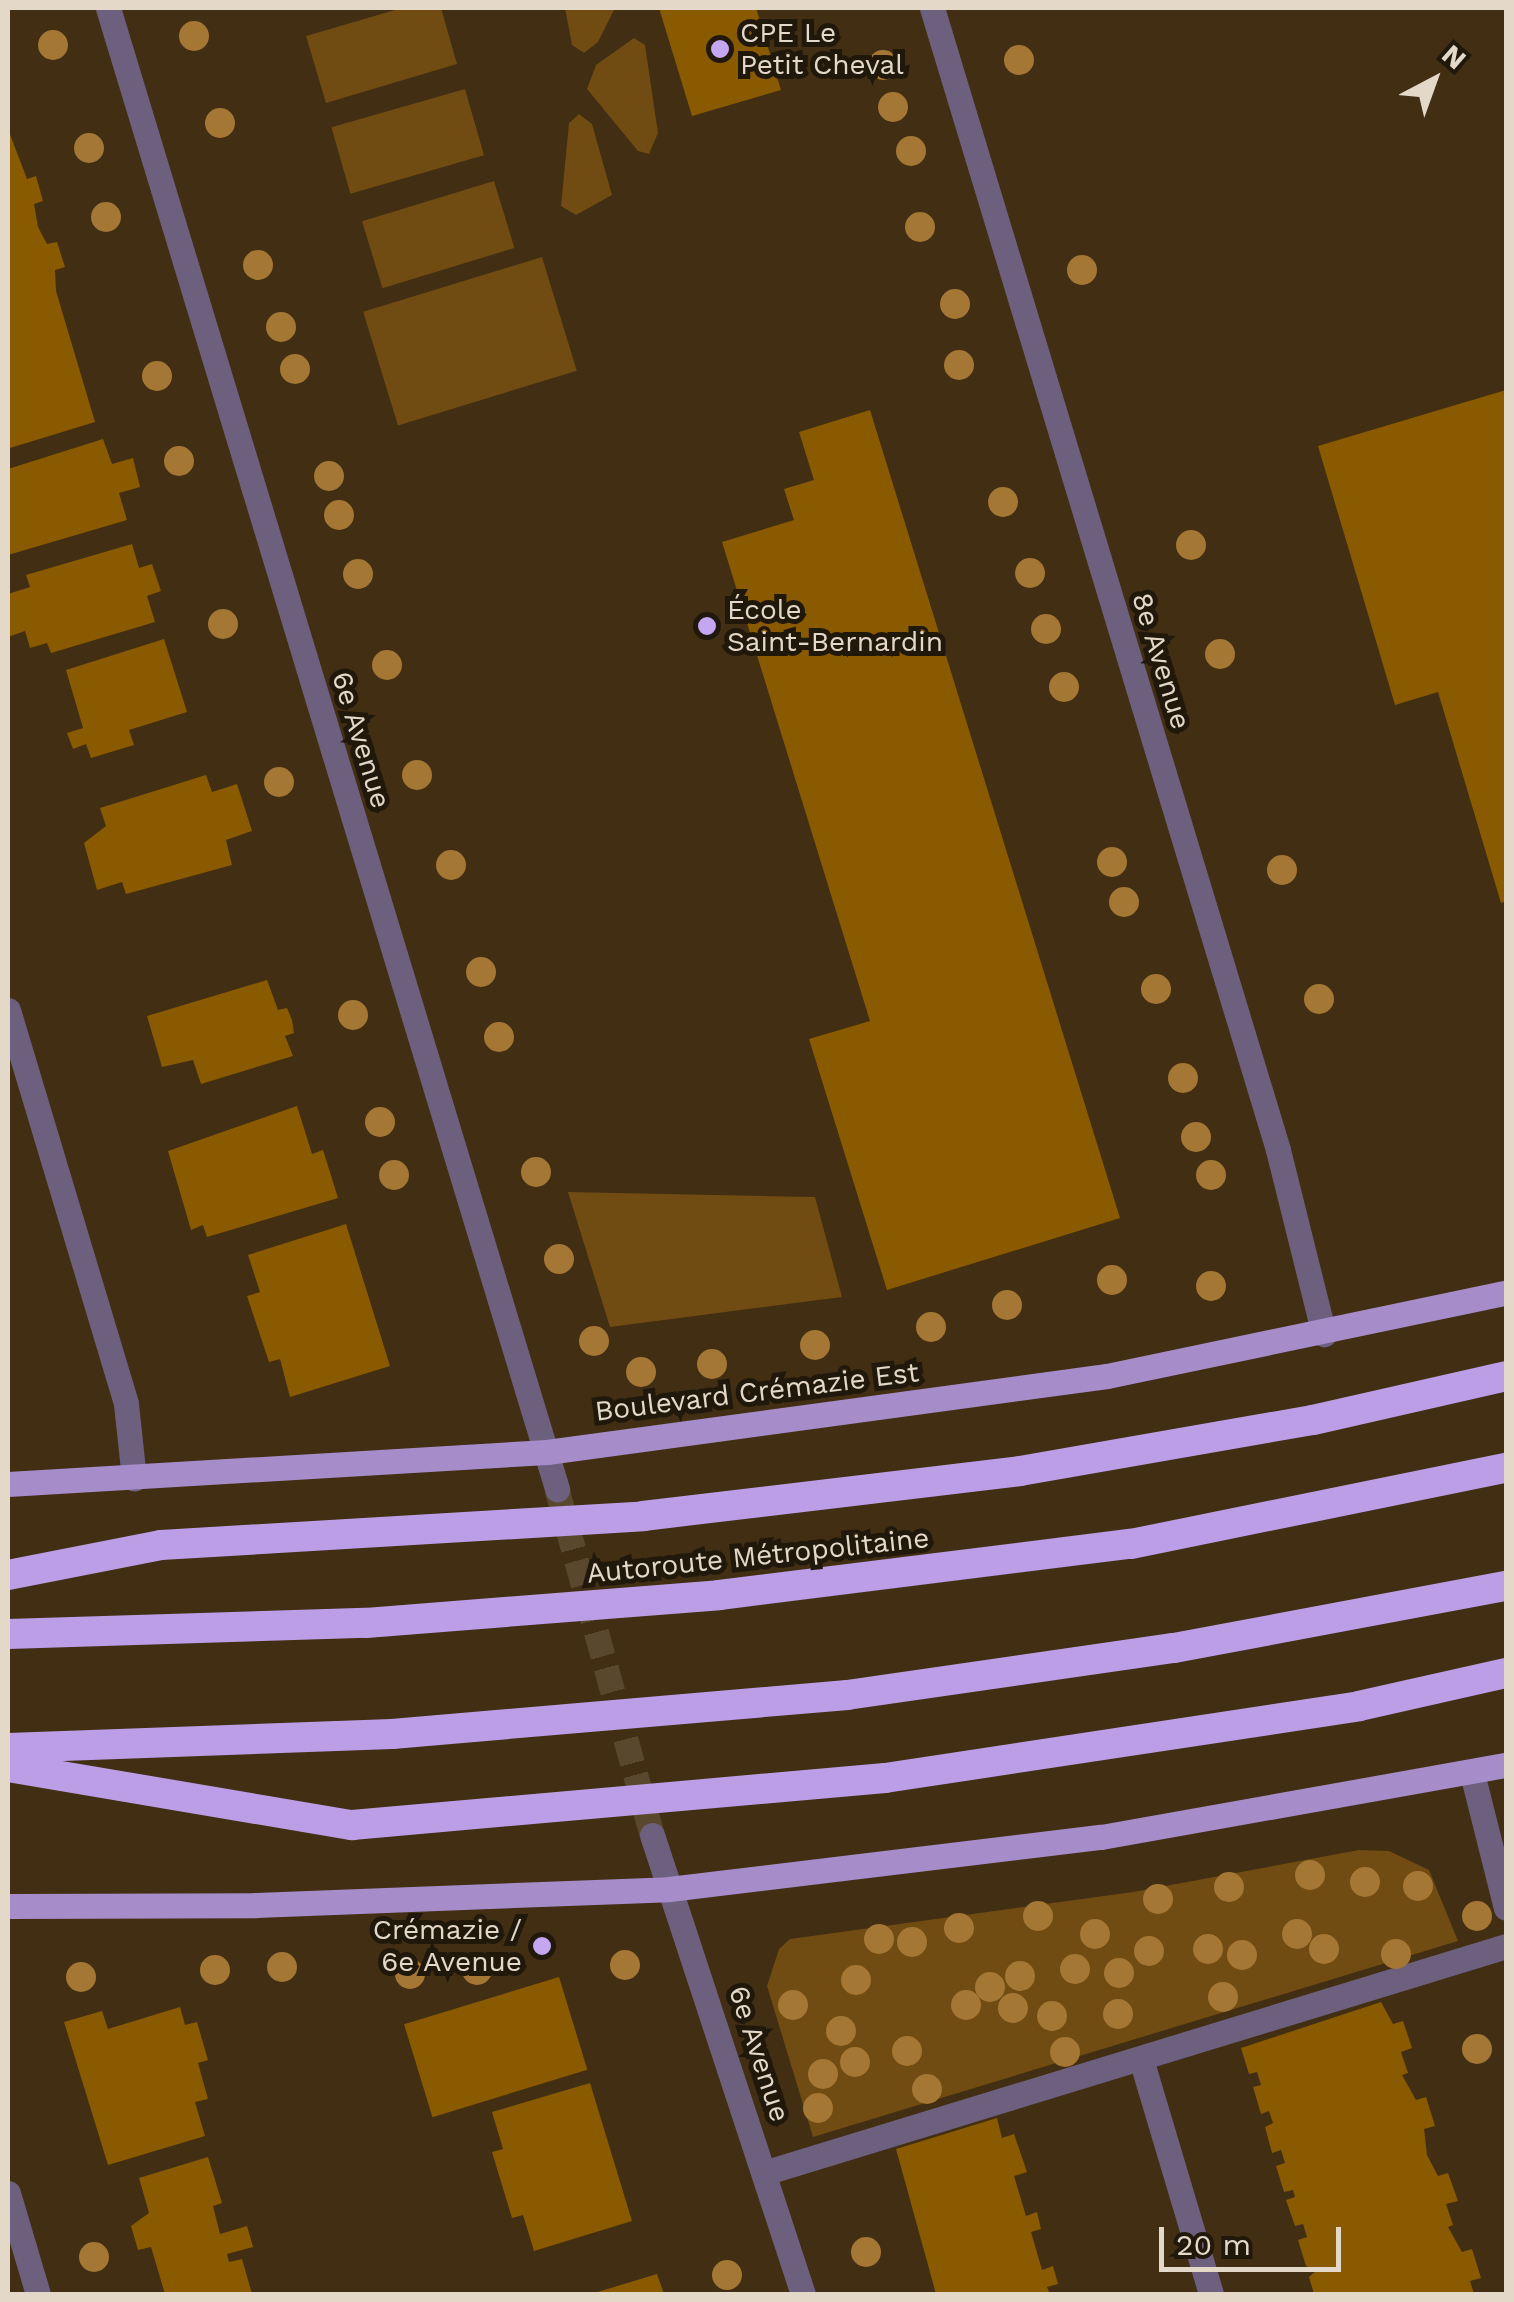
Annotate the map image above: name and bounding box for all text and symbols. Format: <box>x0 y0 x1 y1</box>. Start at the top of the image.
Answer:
place label: CPE Le Petit Cheval <box>740 16 904 82</box>
north arrow <box>1384 30 1484 130</box>
marker: CPE Le Petit Cheval <box>709 38 731 60</box>
text: N <box>1435 38 1473 76</box>
street label: 8e Avenue <box>1124 588 1198 734</box>
place label: École Saint-Bernardin <box>727 593 943 659</box>
marker: École Saint-Bernardin <box>696 615 718 637</box>
street label: 6e Avenue <box>324 667 398 813</box>
street label: Boulevard Crémazie Est <box>593 1355 921 1429</box>
street label: Autoroute Métropolitaine <box>585 1521 931 1591</box>
place label: Crémazie / 6e Avenue <box>373 1913 522 1979</box>
marker: Crémazie / 6e Avenue <box>531 1935 553 1957</box>
street label: 6e Avenue <box>721 1981 797 2127</box>
scale bar <box>1164 2207 1346 2269</box>
text: 20 m <box>1176 2227 1251 2262</box>

